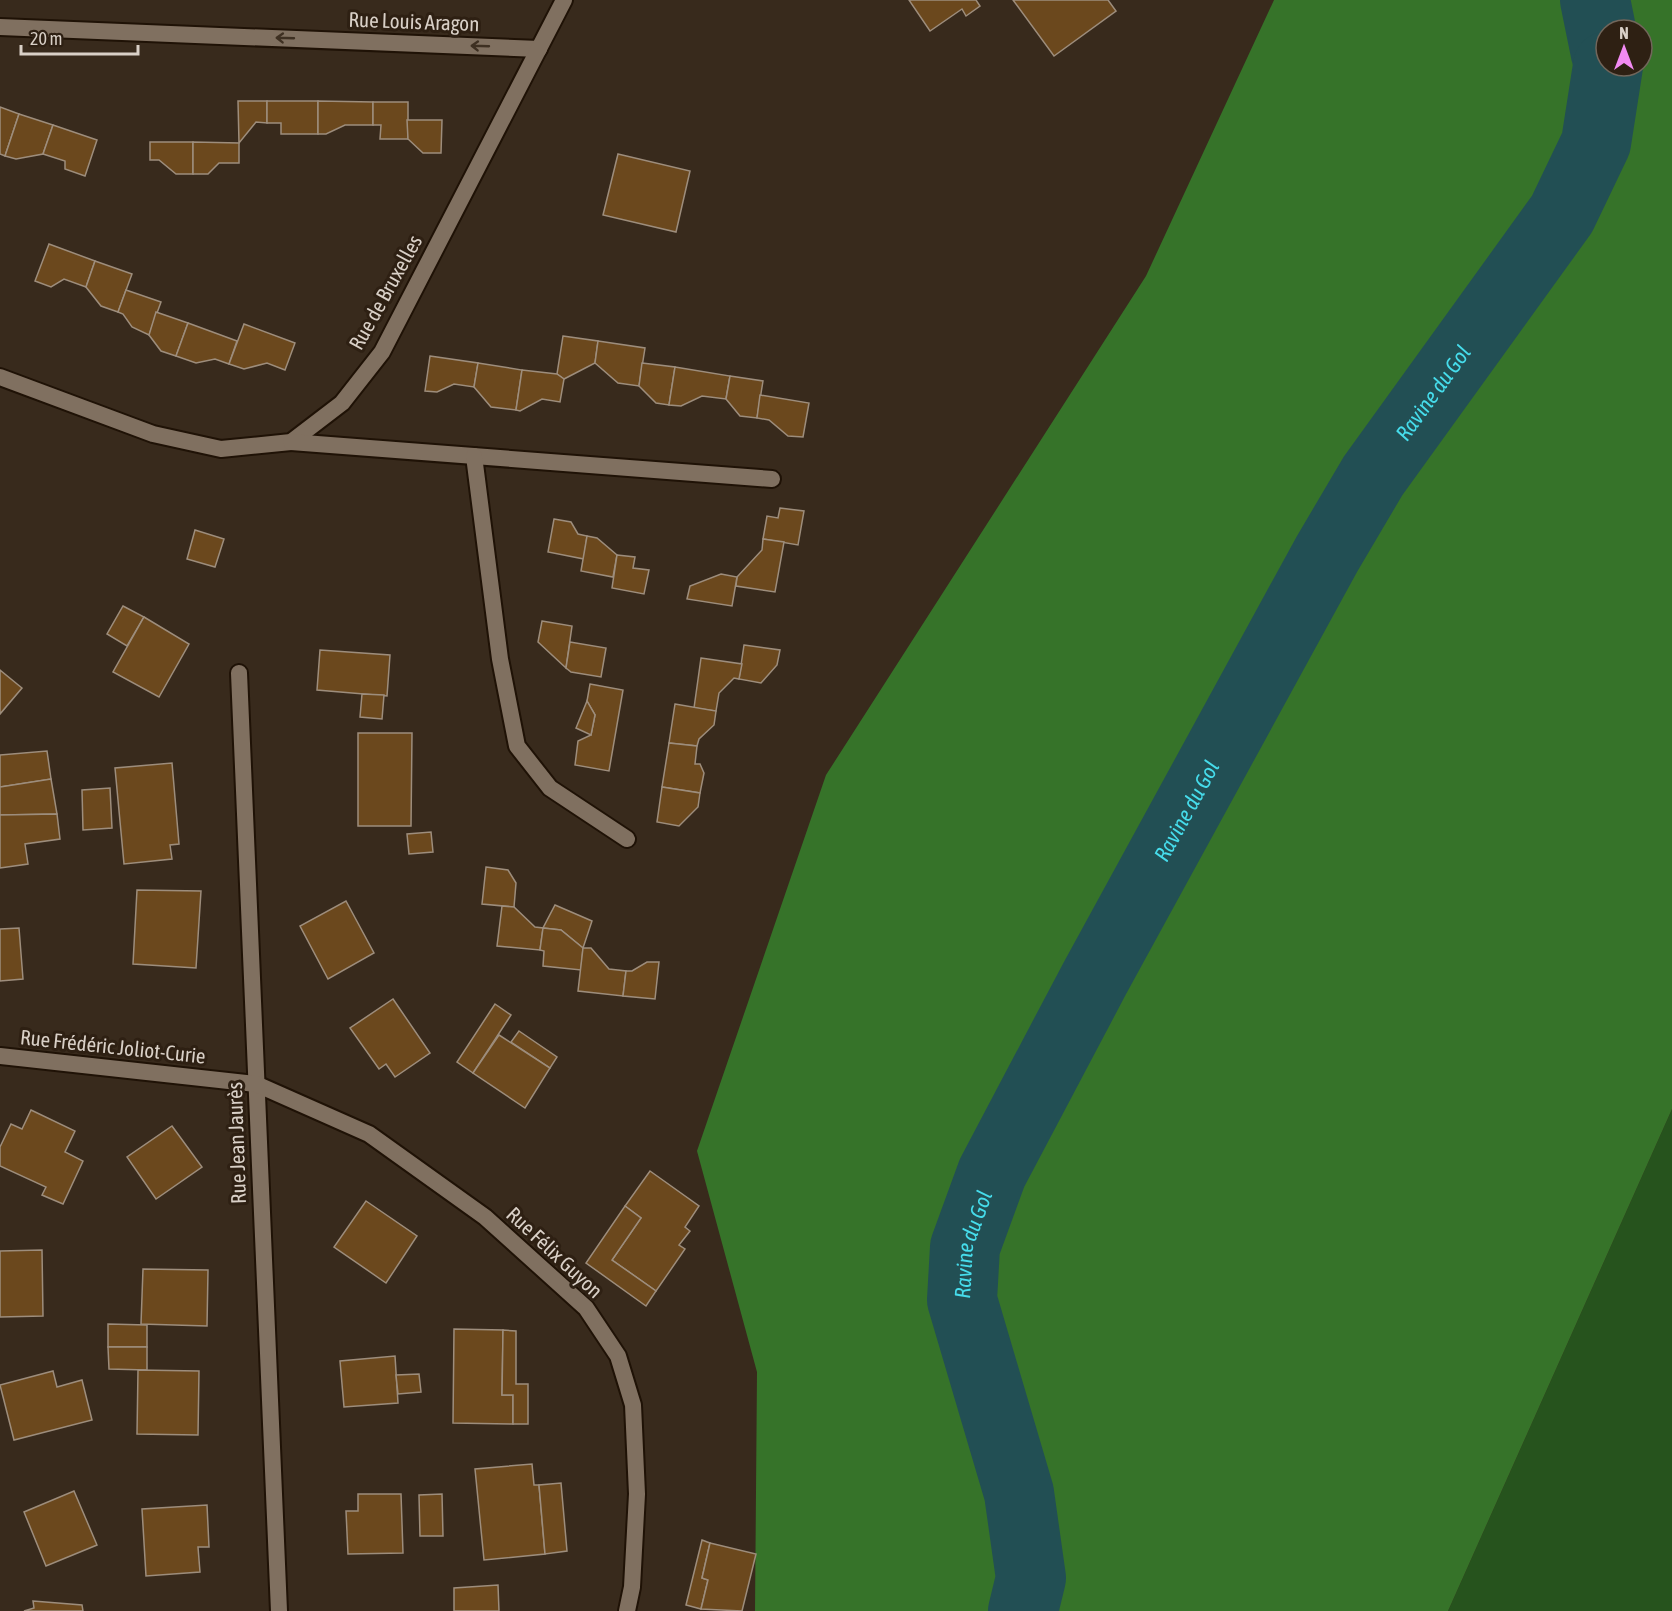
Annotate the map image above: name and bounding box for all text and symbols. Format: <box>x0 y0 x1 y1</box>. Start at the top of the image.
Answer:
street label: Rue Louis Aragon <box>348 7 480 35</box>
scale bar <box>21 18 138 56</box>
north arrow <box>1594 18 1654 78</box>
text: N <box>1619 24 1629 42</box>
text: 20 m <box>30 28 62 49</box>
one-way arrow <box>276 33 296 44</box>
one-way arrow <box>471 41 491 52</box>
street label: Rue de Bruxelles <box>344 230 426 354</box>
water label: Ravine du Gol <box>1390 340 1476 445</box>
water label: Ravine du Gol <box>1148 756 1225 866</box>
street label: Rue Frédéric Joliot-Curie <box>19 1024 207 1068</box>
street label: Rue Jean Jaurès <box>222 1082 250 1204</box>
water label: Ravine du Gol <box>949 1187 998 1299</box>
street label: Rue Félix Guyon <box>502 1202 608 1302</box>

